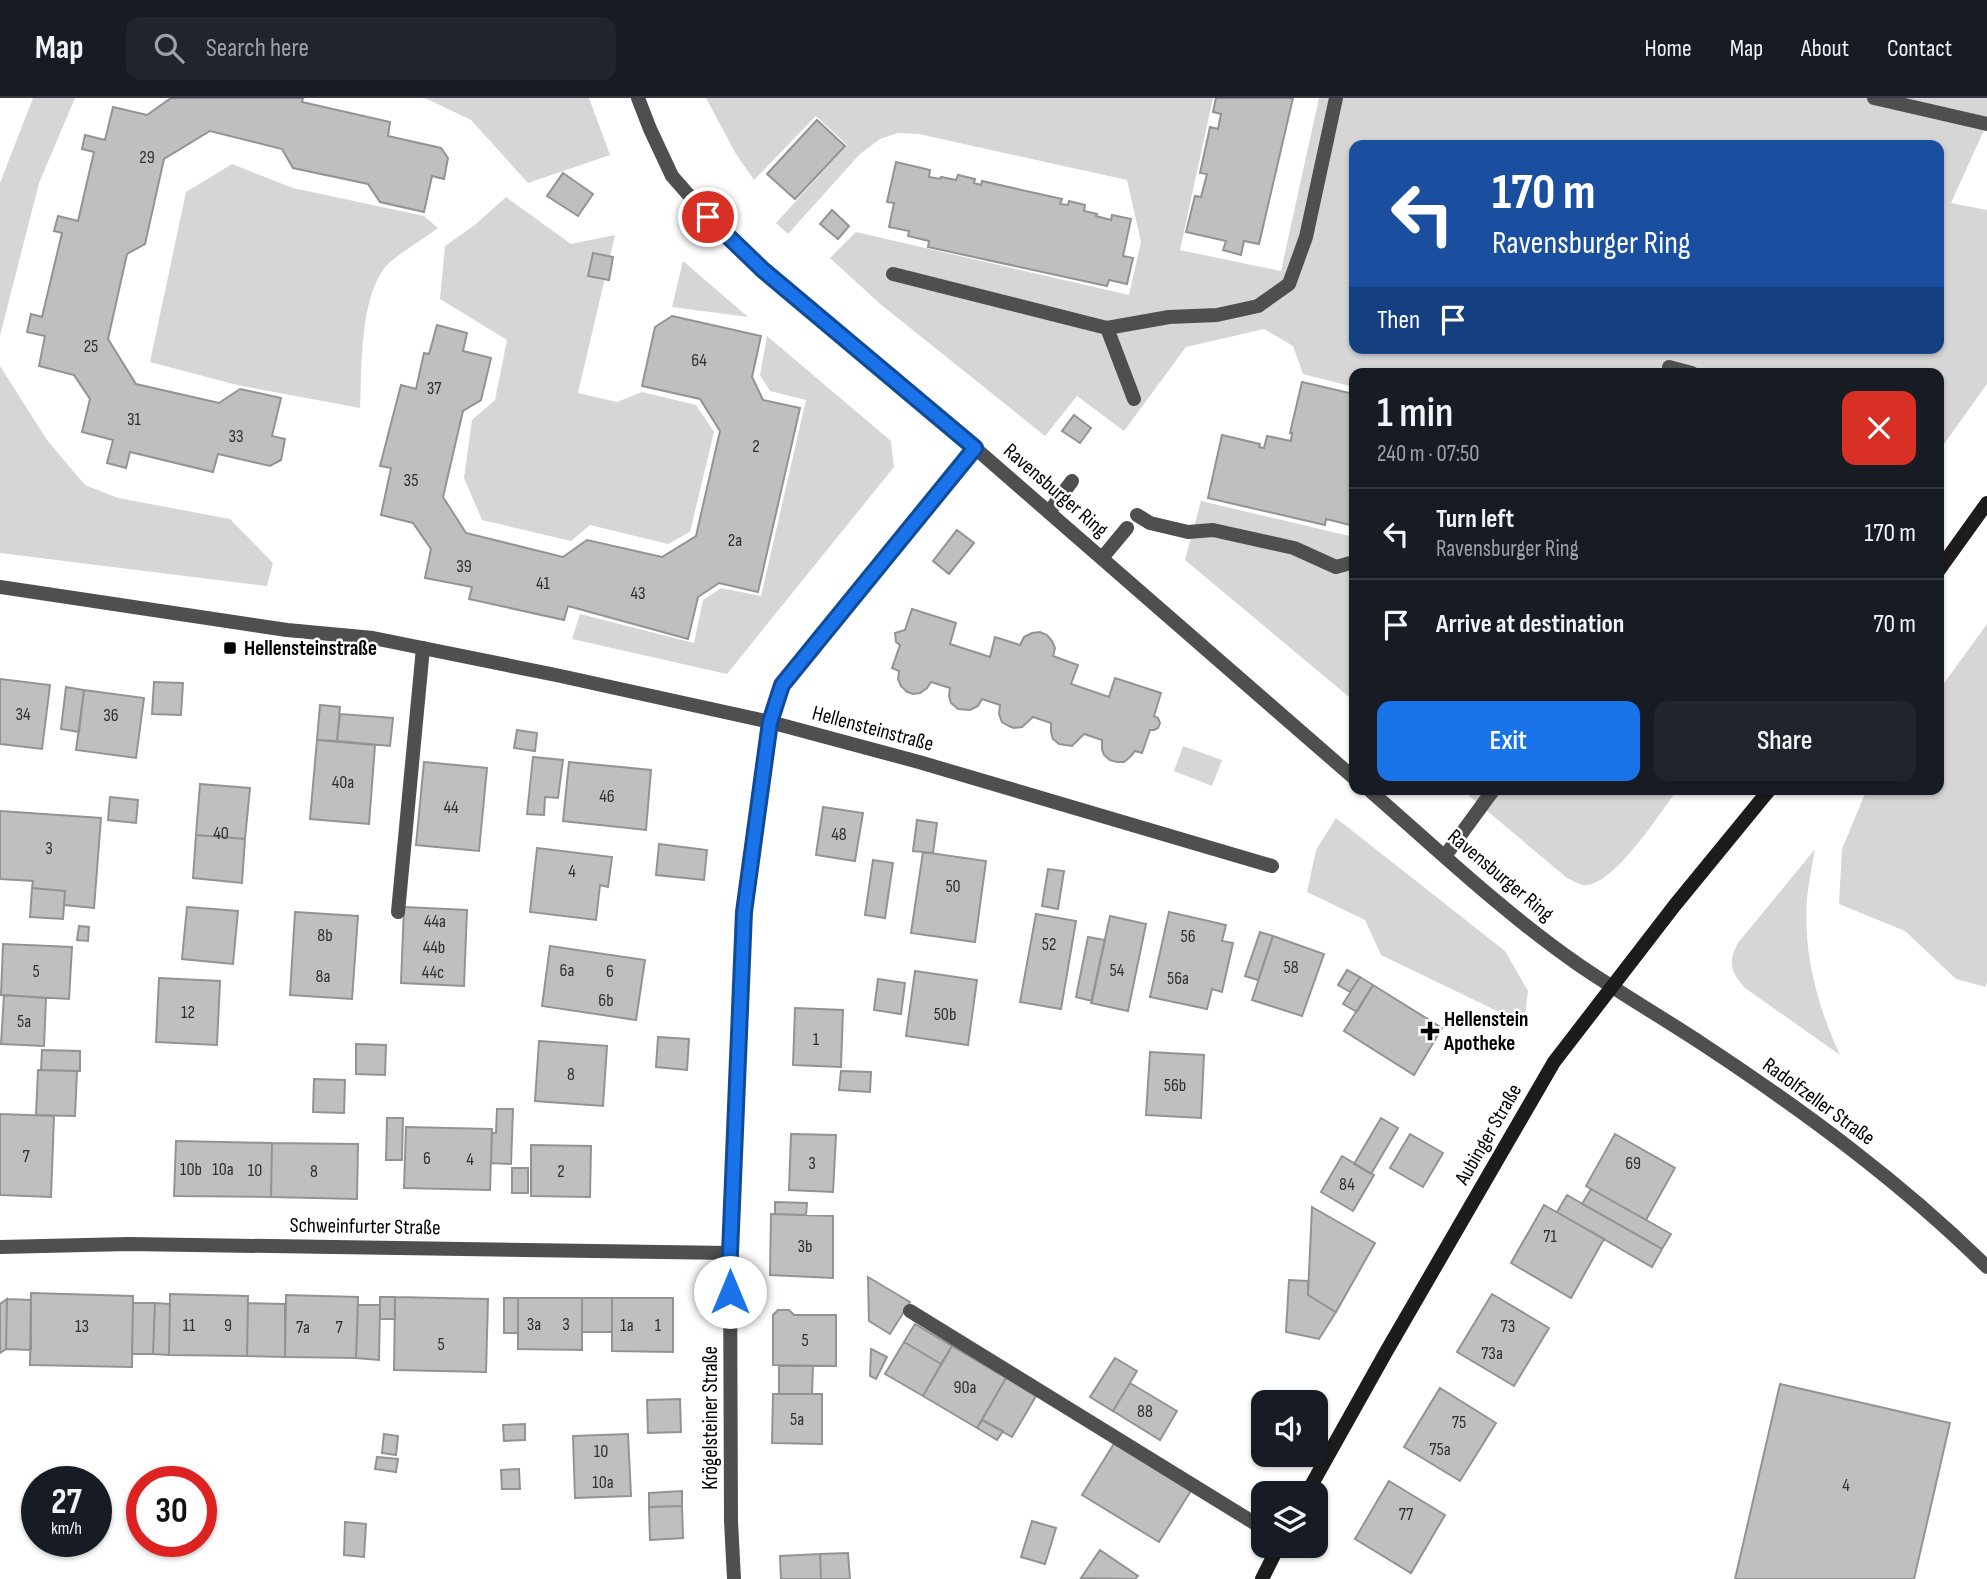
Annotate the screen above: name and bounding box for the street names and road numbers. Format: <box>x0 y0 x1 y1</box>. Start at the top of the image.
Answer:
street label: Ravensburger Ring <box>998 438 1113 543</box>
street label: Hellensteinstraße <box>810 700 936 757</box>
street label: Ravensburger Ring <box>1443 824 1559 927</box>
street label: Radolfzeller Straße <box>1758 1052 1880 1151</box>
street label: Aubinger Straße <box>1449 1080 1527 1190</box>
street label: Schweinfurter Straße <box>289 1213 441 1240</box>
street label: Krögelsteiner Straße <box>698 1346 723 1490</box>

